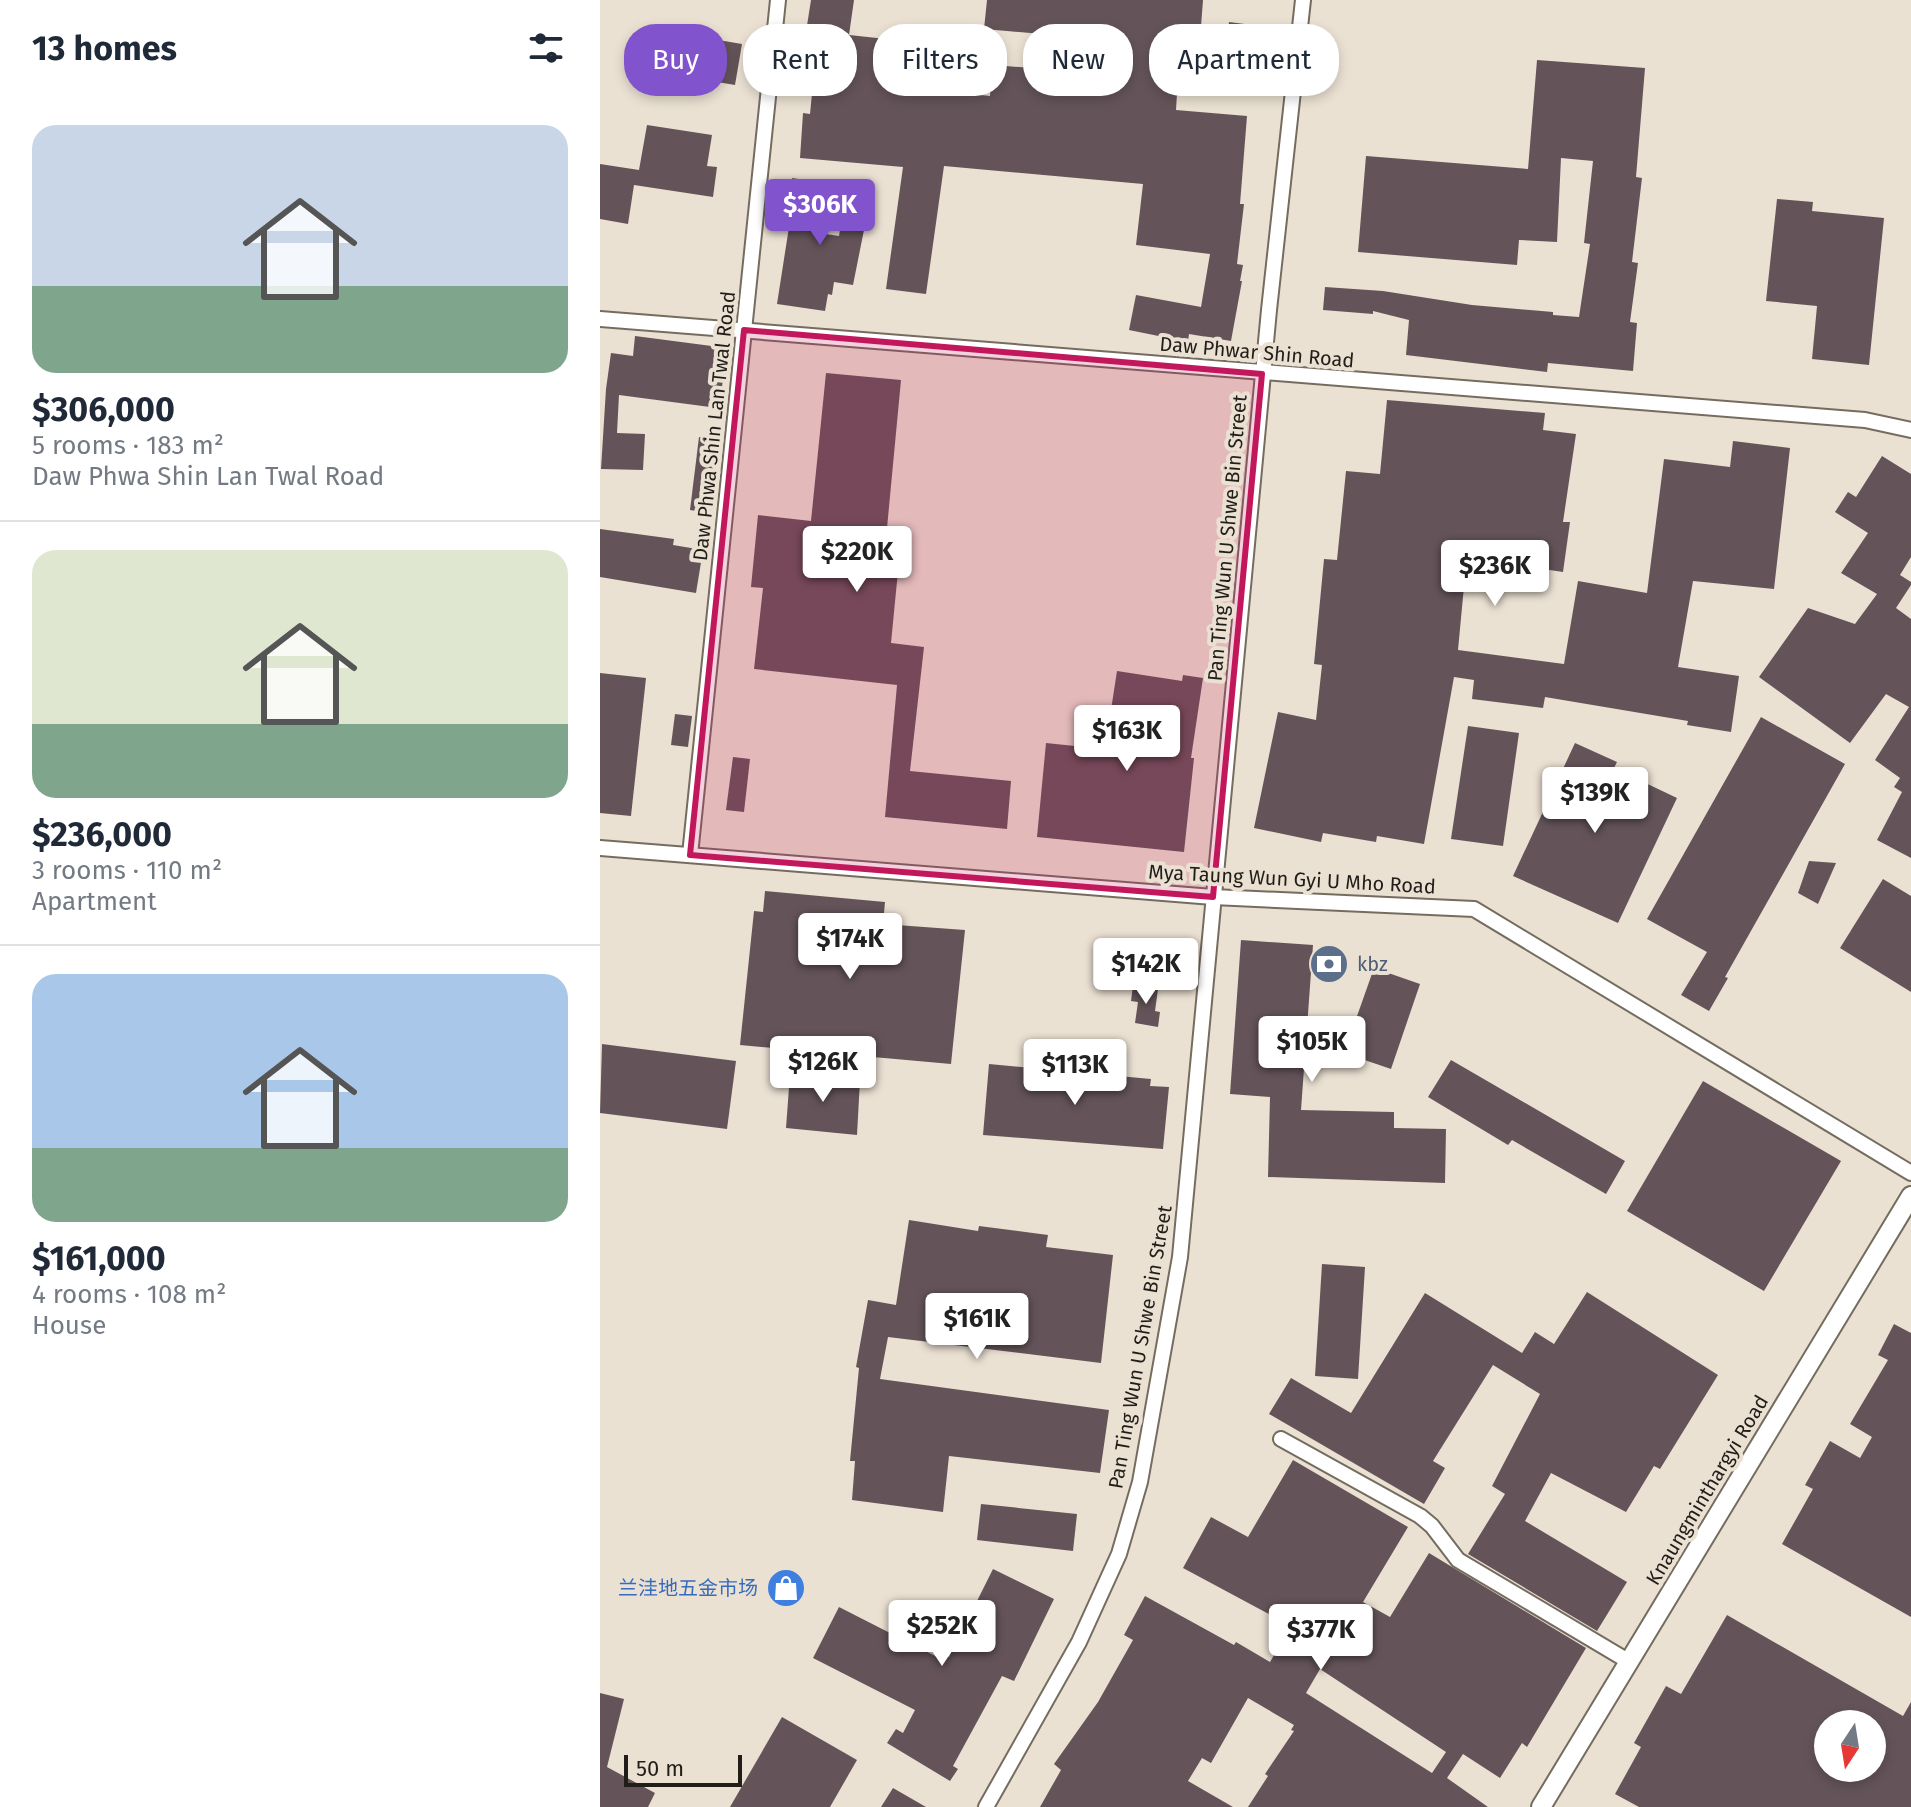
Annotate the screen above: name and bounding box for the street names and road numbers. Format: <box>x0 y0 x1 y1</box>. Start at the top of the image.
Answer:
street label: Daw Phwa Shin Lan Twal Road <box>688 290 740 562</box>
street label: Daw Phwar Shin Road <box>1159 332 1355 372</box>
street label: Pan Ting Wun U Shwe Bin Street <box>1203 393 1252 682</box>
street label: Mya Taung Wun Gyi U Mho Road <box>1148 859 1436 899</box>
street label: Pan Ting Wun U Shwe Bin Street <box>1103 1203 1177 1491</box>
street label: Knaungminthargyi Road <box>1641 1391 1773 1589</box>

